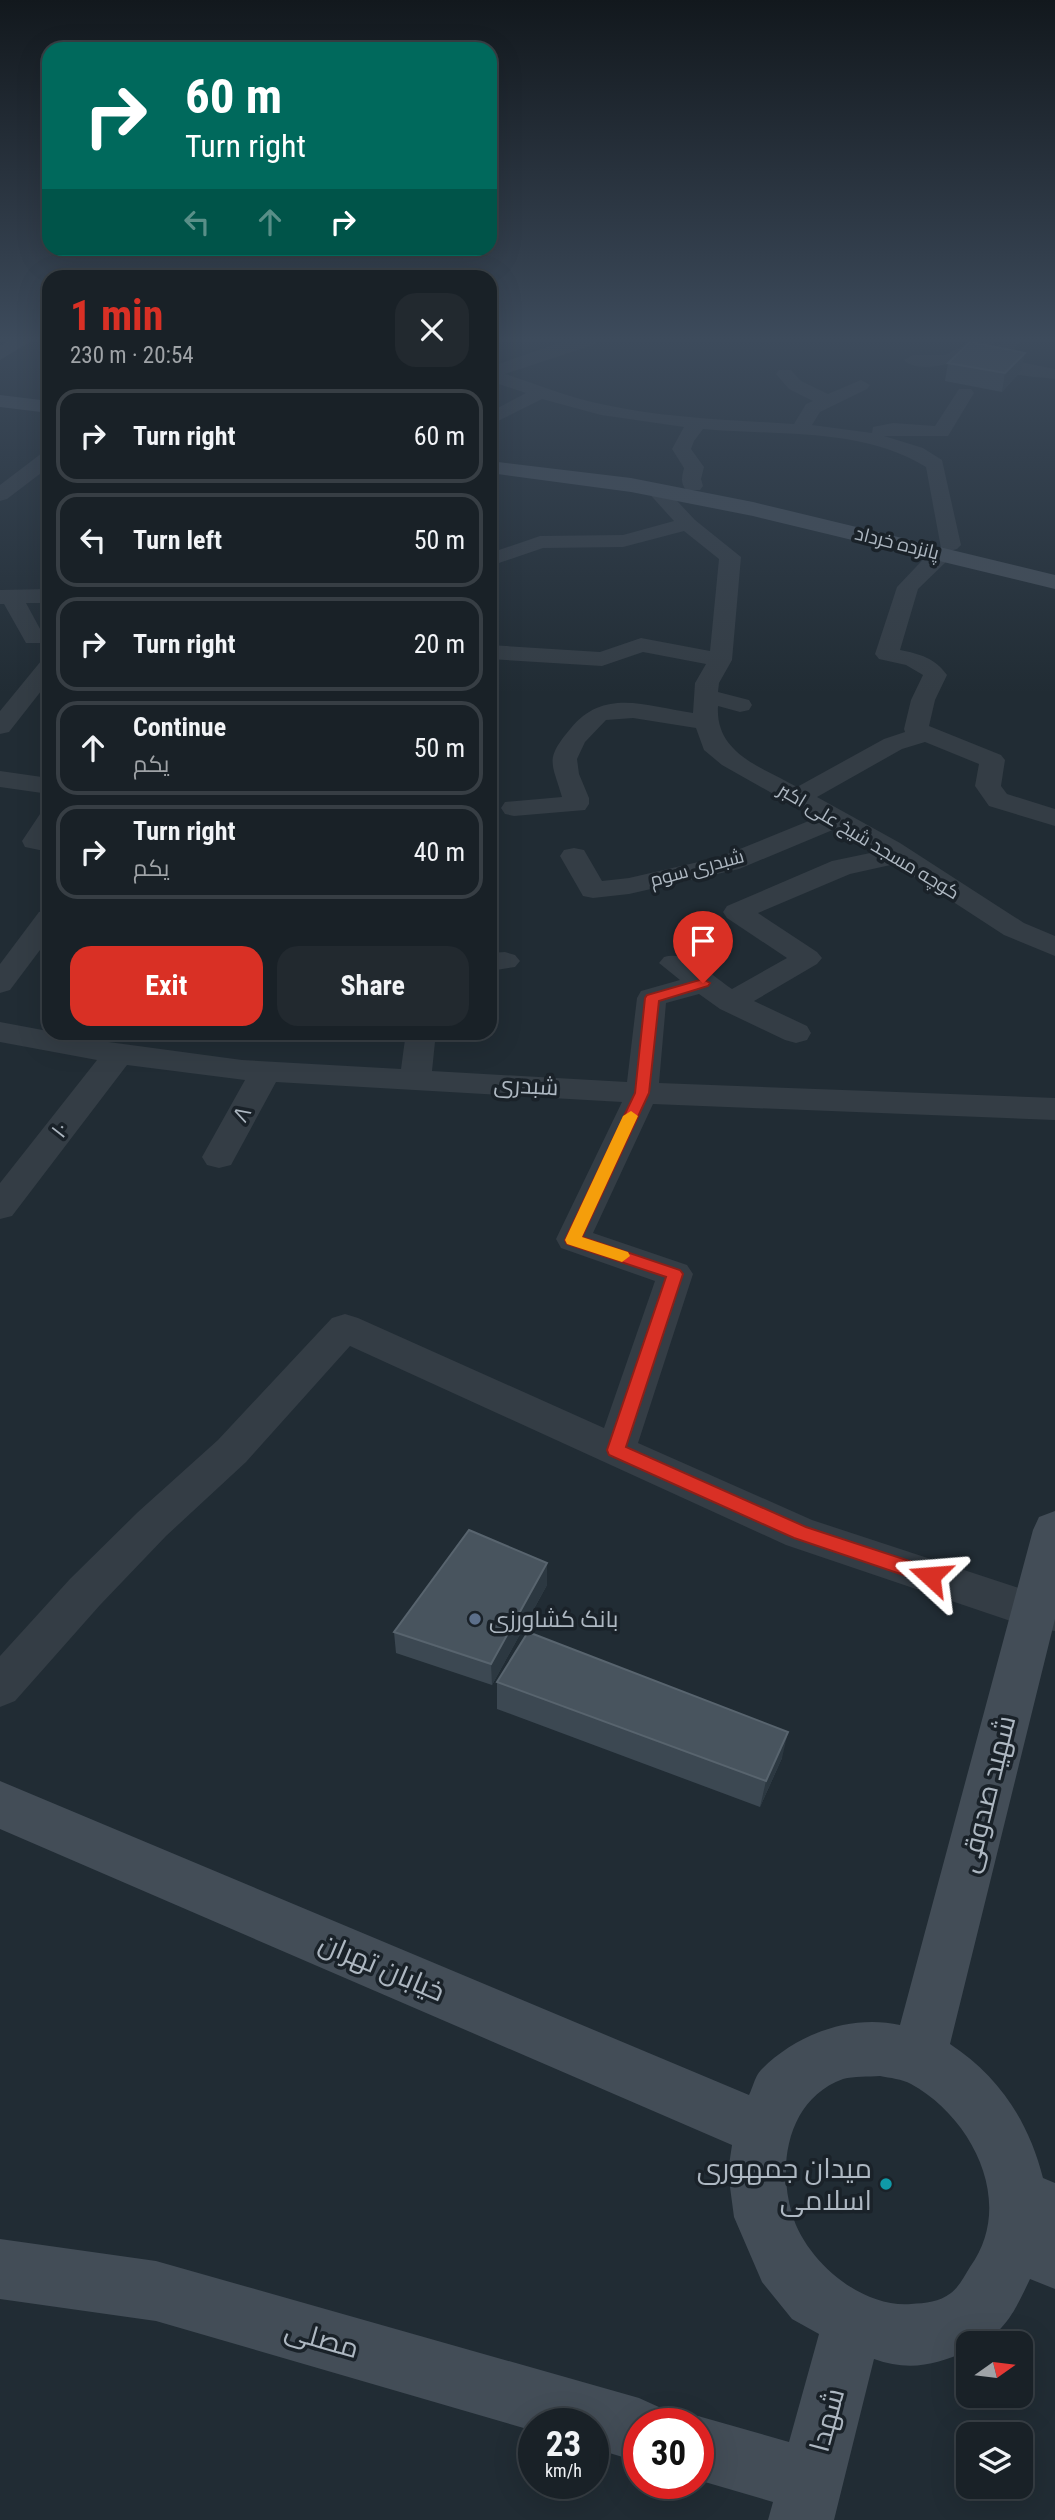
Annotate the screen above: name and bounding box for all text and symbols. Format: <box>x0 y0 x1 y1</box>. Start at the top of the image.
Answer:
text: 60 m <box>185 68 282 125</box>
icon: right <box>70 70 161 161</box>
text: Turn right <box>185 127 306 165</box>
icon: left <box>178 203 216 241</box>
icon: ahead <box>251 203 289 241</box>
icon: right <box>324 203 362 241</box>
text: 1 min <box>70 291 163 340</box>
button: close <box>395 293 469 367</box>
text: 230 m · 20:54 <box>70 342 194 369</box>
icon: right <box>74 417 112 455</box>
text: Turn right <box>133 421 235 451</box>
text: 60 m <box>414 421 465 451</box>
icon: left <box>74 521 112 559</box>
street label: پانزده خرداد <box>852 521 941 566</box>
text: Turn left <box>133 525 222 555</box>
text: 50 m <box>414 525 465 555</box>
icon: right <box>74 625 112 663</box>
text: Turn right <box>133 629 235 659</box>
text: 20 m <box>414 629 465 659</box>
text: Continue <box>133 712 226 742</box>
icon: ahead <box>74 729 112 767</box>
text: 50 m <box>414 733 465 763</box>
text: یکم <box>133 751 169 778</box>
street label: کوچه مسجد شیخ علی اکبر <box>772 777 964 906</box>
text: Turn right <box>133 816 235 846</box>
icon: right <box>74 833 112 871</box>
text: 40 m <box>414 837 465 867</box>
street label: شبدری سوم <box>647 844 747 894</box>
text: یکم <box>133 855 169 882</box>
pin <box>673 911 733 983</box>
icon: arrive <box>684 922 722 960</box>
button: Exit <box>70 946 263 1026</box>
button: Share <box>277 946 469 1026</box>
street label: شبدری <box>493 1071 559 1101</box>
street label: ۸ <box>227 1101 257 1127</box>
street label: ۱۰ <box>45 1117 75 1143</box>
position arrow <box>893 1539 967 1613</box>
place label: بانک کشاورزی <box>489 1606 618 1633</box>
marker: بانک کشاورزی <box>467 1611 483 1627</box>
street label: شهید صدوقی <box>952 1712 1022 1876</box>
street label: خیابان تهران <box>314 1926 450 2008</box>
place label: میدان جمهوری اسلامی <box>697 2152 872 2217</box>
marker: میدان جمهوری اسلامی <box>878 2176 894 2192</box>
street label: مصلی <box>281 2313 363 2365</box>
north arrow <box>956 2331 1032 2408</box>
map controls <box>956 2331 1033 2499</box>
street label: شهدا <box>803 2385 851 2455</box>
speed limit sign: 30 <box>623 2408 714 2499</box>
button: layers <box>956 2422 1033 2499</box>
text: 23 <box>546 2424 581 2465</box>
text: km/h <box>545 2460 582 2481</box>

